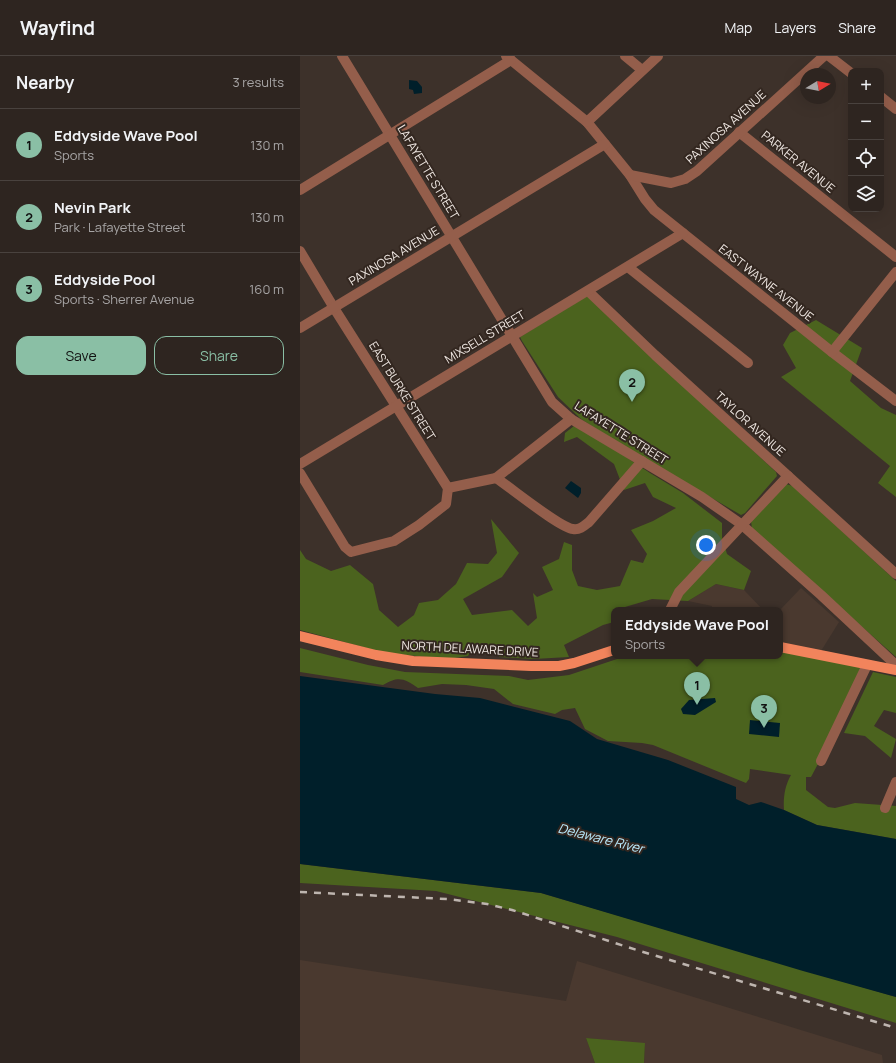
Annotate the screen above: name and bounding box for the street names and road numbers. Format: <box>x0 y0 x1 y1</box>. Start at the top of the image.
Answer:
street label: PAXINOSA AVENUE <box>682 86 770 167</box>
street label: LAFAYETTE STREET <box>394 121 464 223</box>
street label: PARKER AVENUE <box>758 127 839 197</box>
street label: PAXINOSA AVENUE <box>345 222 442 289</box>
street label: EAST WAYNE AVENUE <box>715 240 818 325</box>
street label: MIXSELL STREET <box>441 305 529 367</box>
street label: EAST BURKE STREET <box>365 338 440 444</box>
street label: TAYLOR AVENUE <box>711 387 789 460</box>
street label: LAFAYETTE STREET <box>571 397 672 469</box>
street label: NORTH DELAWARE DRIVE <box>401 636 539 661</box>

